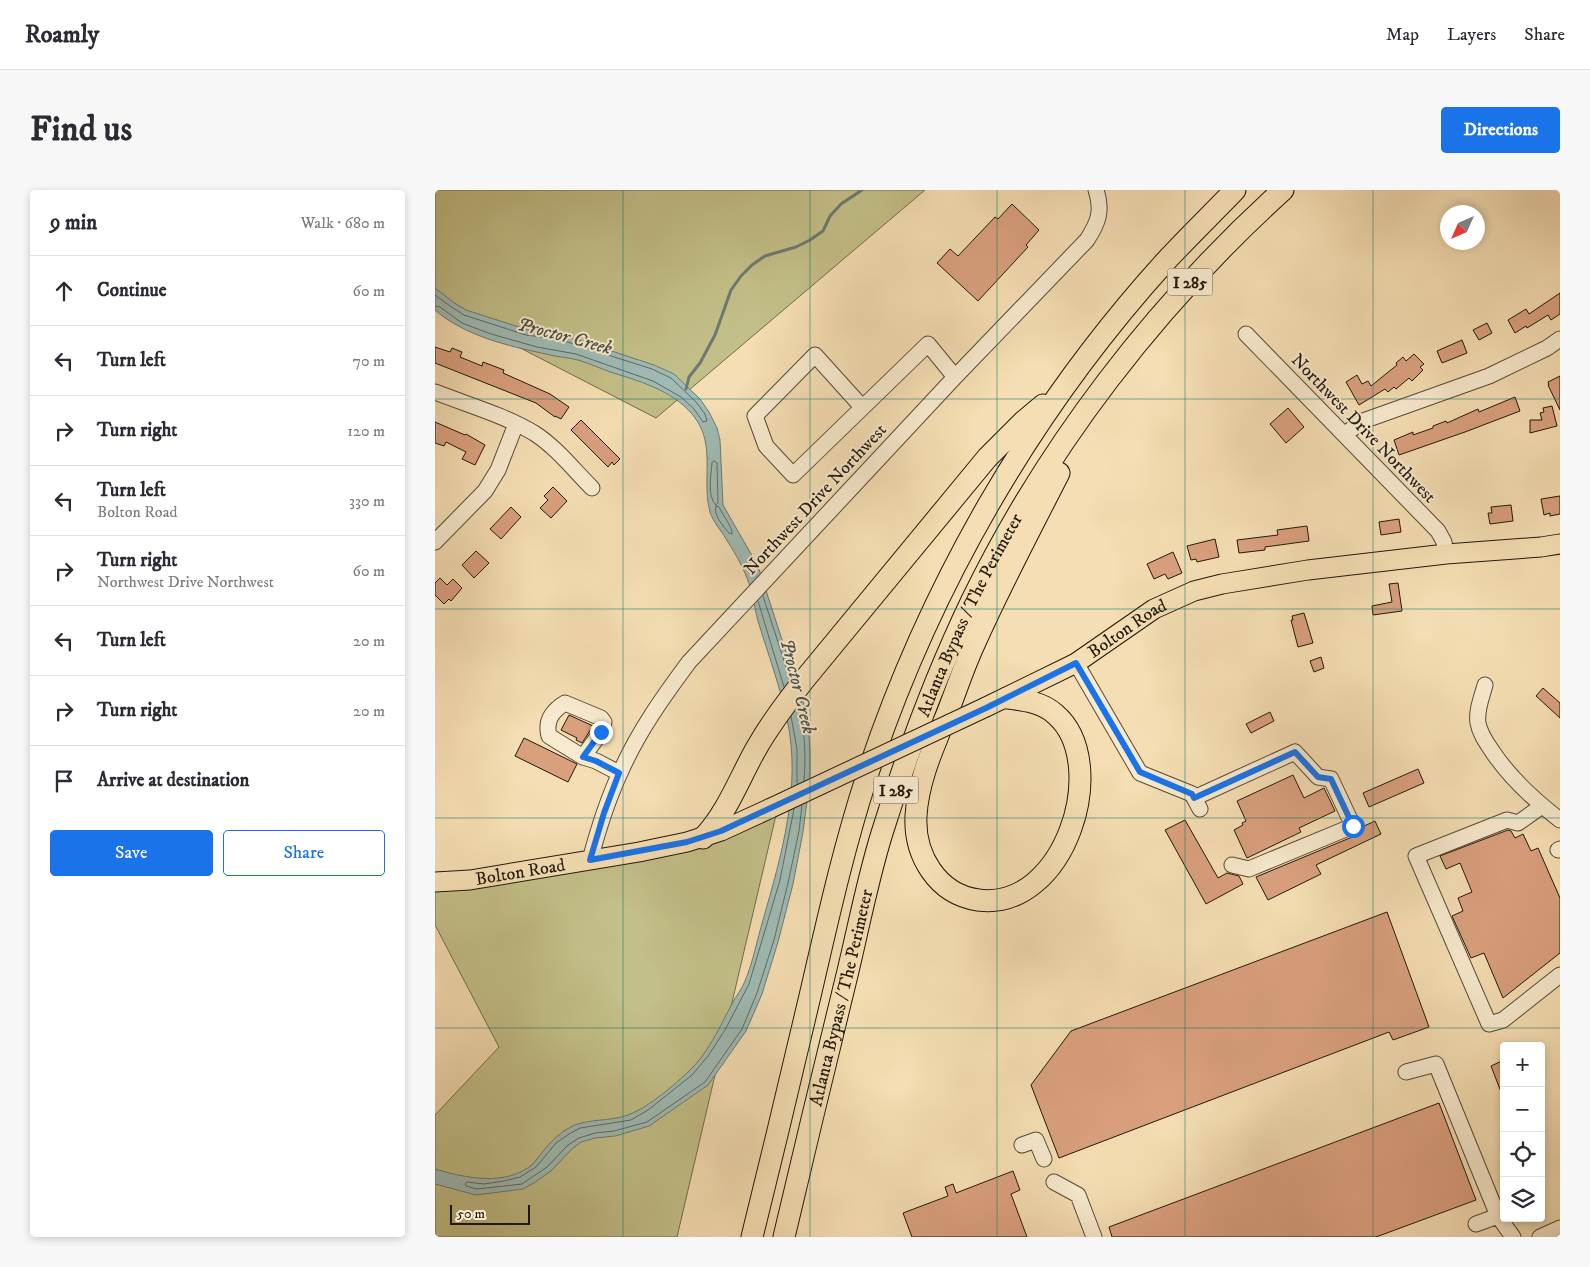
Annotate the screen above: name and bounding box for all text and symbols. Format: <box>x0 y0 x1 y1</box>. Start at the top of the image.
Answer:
text: Roamly <box>25 20 99 50</box>
text: Map <box>1386 24 1419 46</box>
text: Layers <box>1447 24 1496 46</box>
text: Share <box>1524 24 1565 46</box>
button: Directions <box>1441 107 1560 153</box>
text: Find us <box>30 108 132 152</box>
north arrow <box>1440 205 1485 250</box>
text: 9 min <box>50 210 97 236</box>
text: Walk · 680 m <box>301 213 385 233</box>
road number: I 285 <box>1167 268 1213 295</box>
icon: ahead <box>50 277 78 305</box>
text: Continue <box>97 279 167 302</box>
text: 60 m <box>353 281 385 301</box>
water label: Proctor Creek <box>515 313 615 360</box>
icon: left <box>50 347 78 375</box>
text: Turn left <box>97 349 166 372</box>
street label: Northwest Drive Northwest <box>1286 349 1440 508</box>
text: 70 m <box>353 351 385 371</box>
icon: right <box>50 417 78 445</box>
text: Turn right <box>97 419 177 442</box>
street label: Northwest Drive Northwest <box>740 419 892 580</box>
text: 120 m <box>347 421 385 441</box>
text: Turn left <box>97 479 166 502</box>
icon: left <box>50 487 78 515</box>
text: 330 m <box>349 491 385 511</box>
text: Bolton Road <box>97 502 177 522</box>
street label: Atlanta Bypass / The Perimeter <box>913 510 1028 720</box>
text: Turn right <box>97 549 177 572</box>
icon: right <box>50 557 78 585</box>
text: 60 m <box>353 561 385 581</box>
text: Northwest Drive Northwest <box>97 572 274 592</box>
street label: Bolton Road <box>1084 595 1170 663</box>
icon: left <box>50 627 78 655</box>
text: Turn left <box>97 629 166 652</box>
text: 20 m <box>353 631 385 651</box>
water label: Proctor Creek <box>775 636 820 736</box>
icon: right <box>50 697 78 725</box>
text: Turn right <box>97 699 177 722</box>
text: 20 m <box>353 701 385 721</box>
route end <box>590 721 613 744</box>
icon: arrive <box>50 767 78 795</box>
text: Arrive at destination <box>97 769 249 792</box>
road number: I 285 <box>873 776 919 804</box>
route start <box>1342 815 1365 838</box>
button: Save <box>50 830 213 876</box>
button: Share <box>223 830 385 876</box>
street label: Bolton Road <box>474 854 567 891</box>
street label: Atlanta Bypass / The Perimeter <box>805 887 878 1109</box>
map controls <box>1500 1042 1545 1222</box>
button: + <box>1500 1042 1545 1087</box>
button: − <box>1500 1087 1545 1132</box>
button: locate <box>1500 1132 1545 1177</box>
button: layers <box>1500 1177 1545 1222</box>
scale bar <box>450 1202 530 1225</box>
text: 50 m <box>457 1205 485 1223</box>

